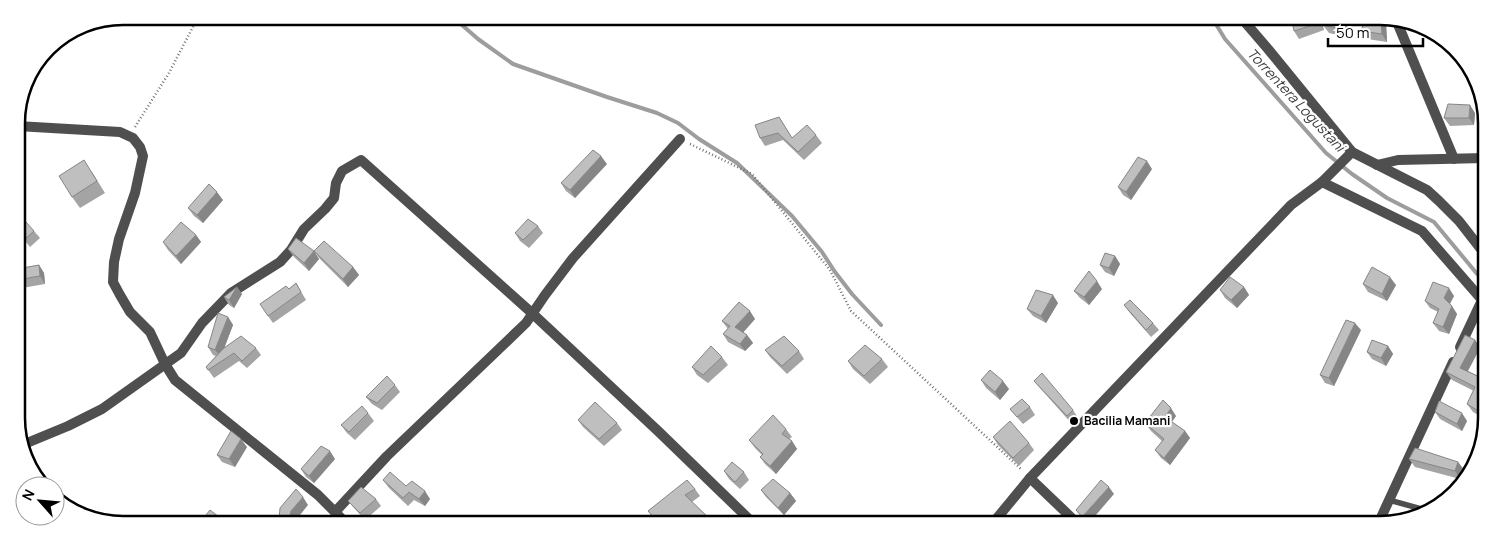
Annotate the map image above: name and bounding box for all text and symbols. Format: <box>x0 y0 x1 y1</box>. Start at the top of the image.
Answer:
scale bar <box>1328 15 1423 47</box>
text: 50 m <box>1336 22 1370 43</box>
water label: Torrentera Logustani <box>1243 44 1351 157</box>
place label: Bacilia Mamani <box>1084 412 1170 429</box>
marker: Bacilia Mamani <box>1068 415 1080 427</box>
north arrow <box>15 476 65 526</box>
text: N <box>17 486 39 504</box>

